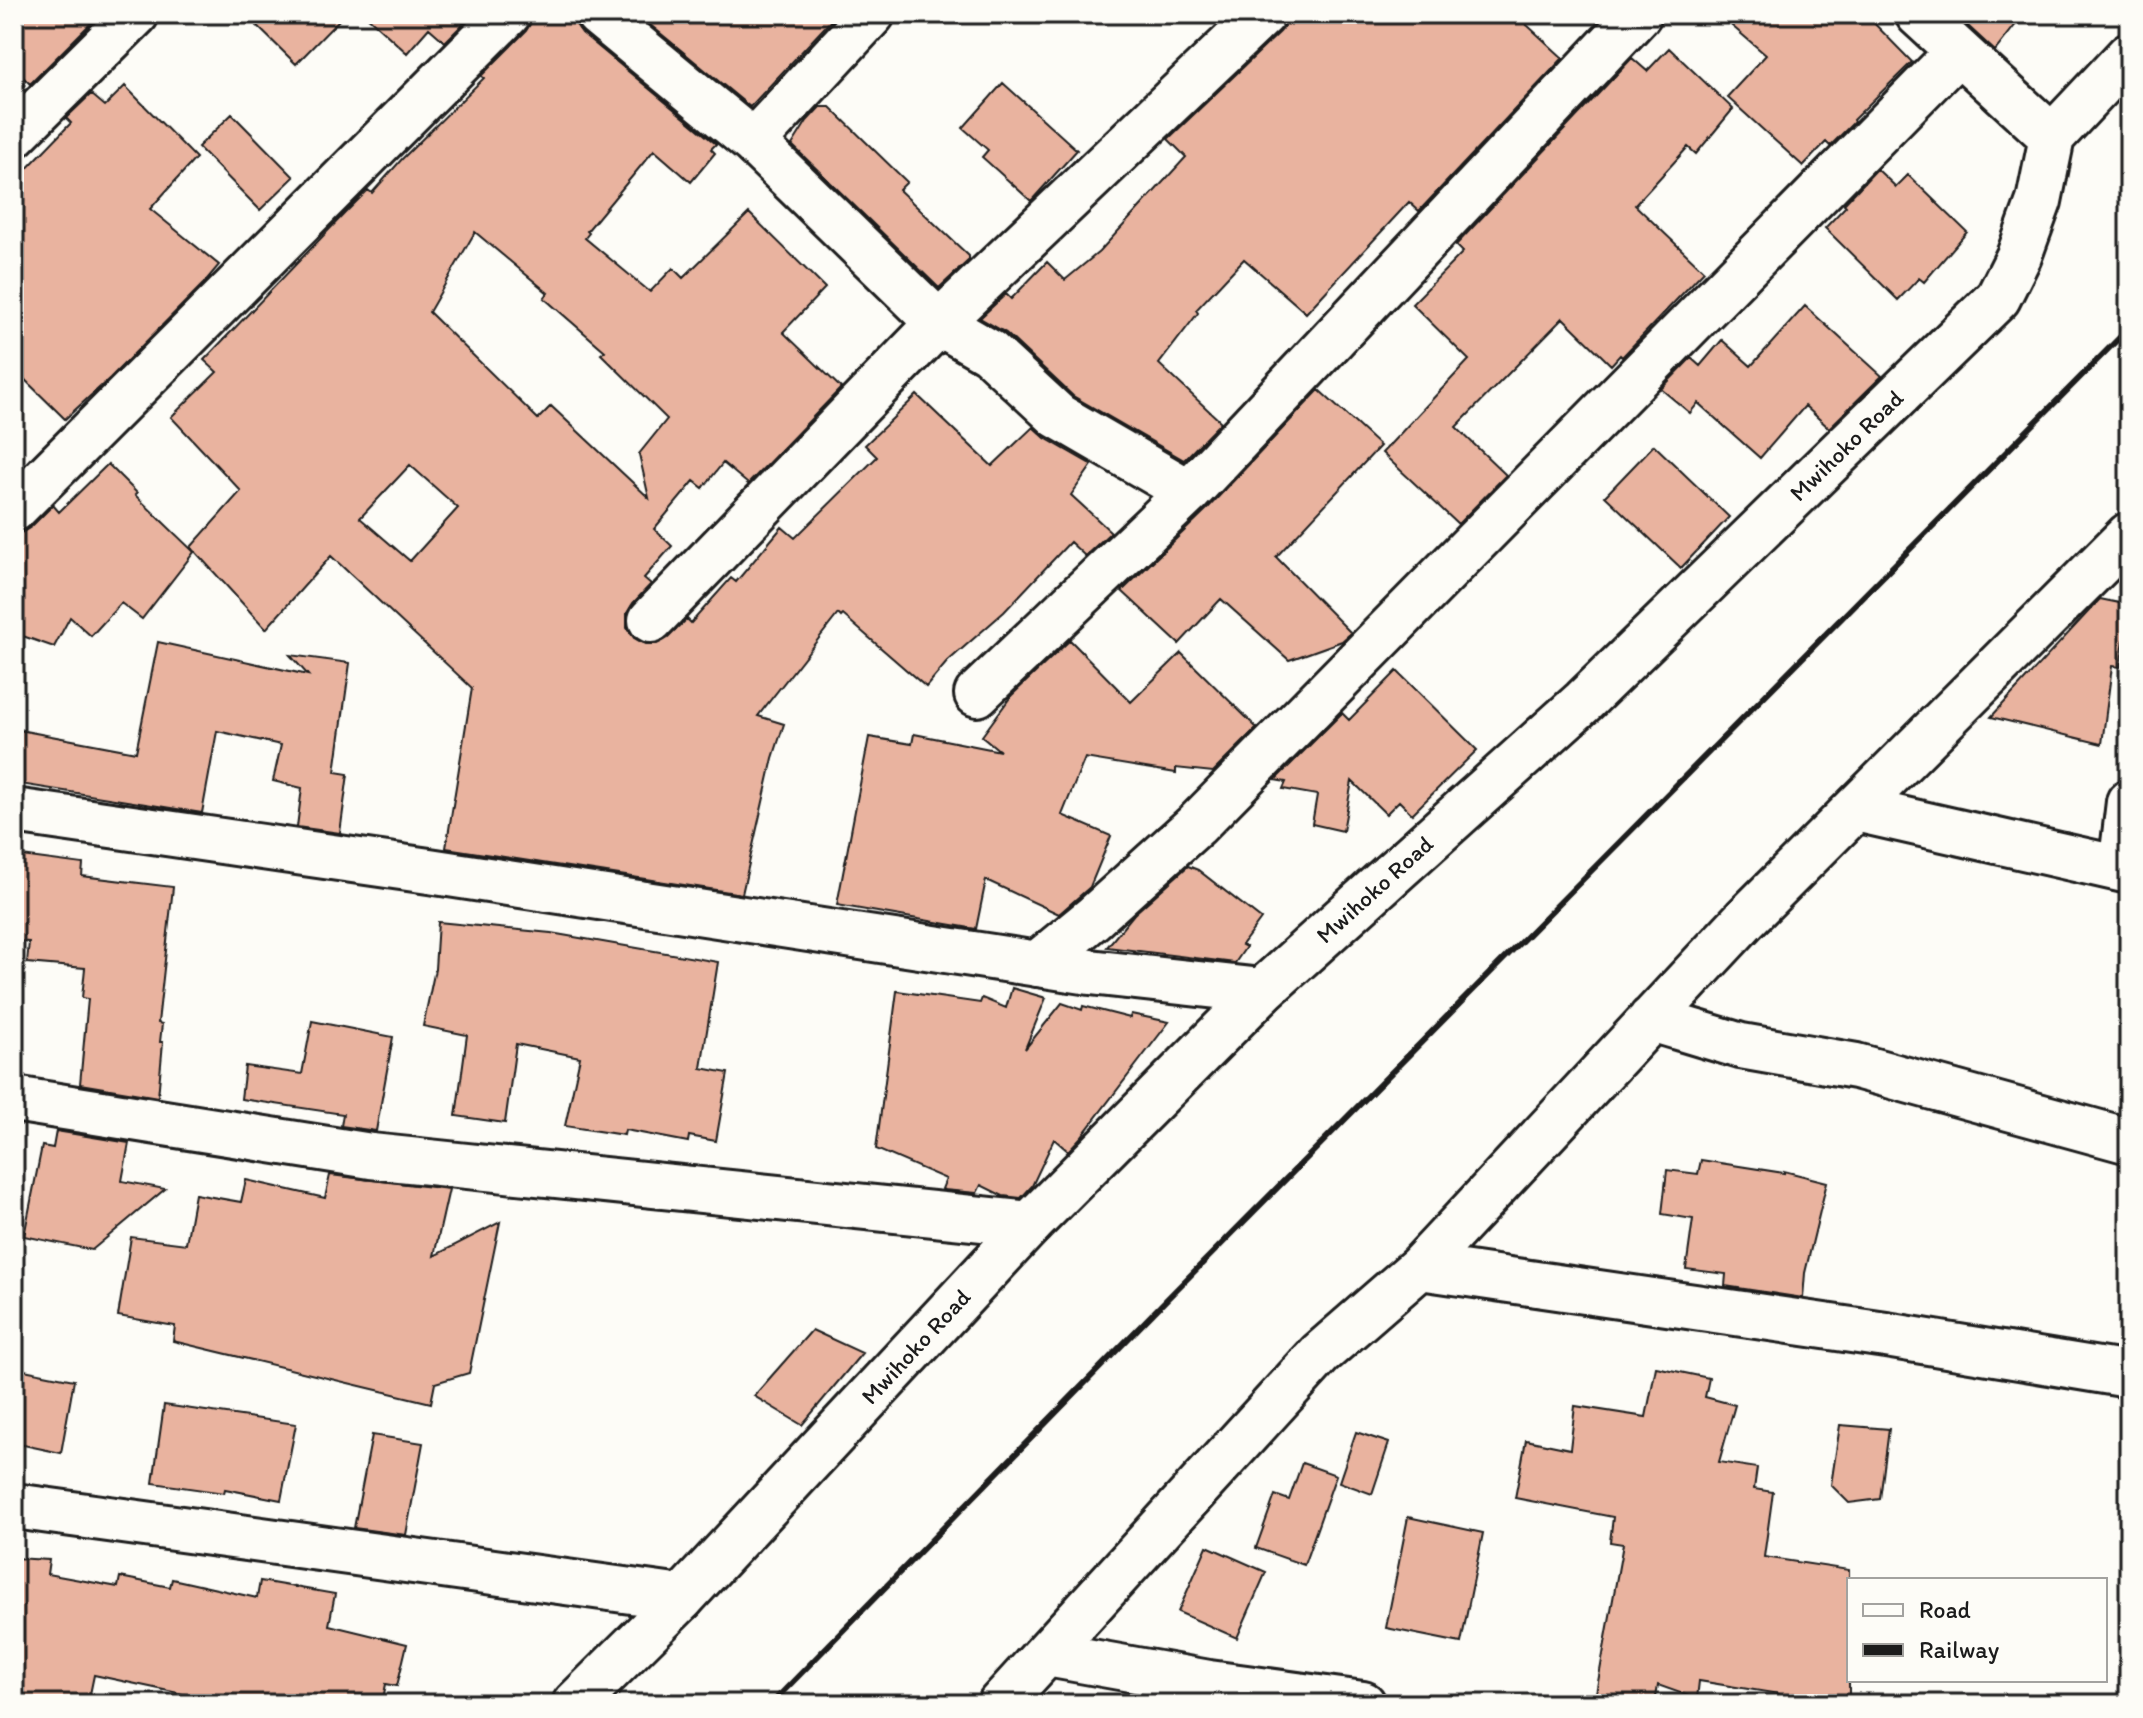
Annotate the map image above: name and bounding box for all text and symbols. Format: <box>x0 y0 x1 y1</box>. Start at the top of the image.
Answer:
street label: Mwihoko Road <box>1783 383 1909 507</box>
street label: Mwihoko Road <box>1310 829 1439 949</box>
street label: Mwihoko Road <box>855 1282 976 1410</box>
legend <box>1847 1578 2107 1682</box>
text: Road <box>1919 1595 1971 1624</box>
text: Railway <box>1919 1635 2000 1664</box>

